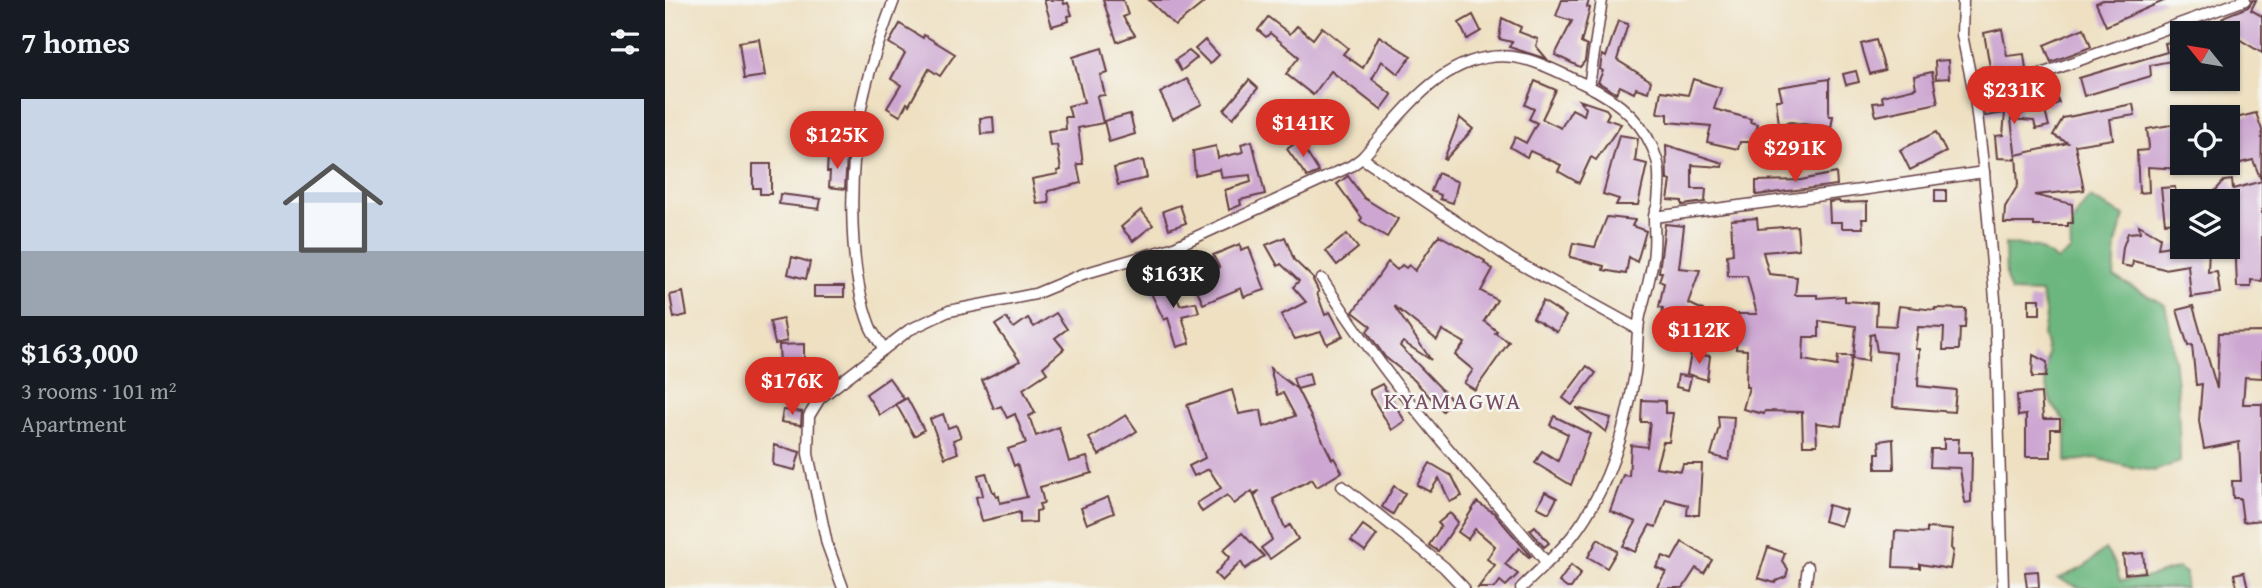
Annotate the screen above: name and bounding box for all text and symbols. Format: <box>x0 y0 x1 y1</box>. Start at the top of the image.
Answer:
text: 7 homes <box>21 20 130 64</box>
north arrow <box>2170 21 2240 91</box>
map controls <box>2170 21 2240 259</box>
icon: filters <box>606 23 644 61</box>
pin: $231K <box>1965 66 2063 126</box>
text: $231K <box>1983 72 2045 105</box>
pin: $141K <box>1254 100 1352 159</box>
text: $141K <box>1272 105 1334 138</box>
button: locate <box>2170 105 2240 175</box>
pin: $125K <box>788 111 886 171</box>
text: $125K <box>806 117 868 150</box>
pin: $291K <box>1746 124 1844 184</box>
text: $291K <box>1764 130 1826 163</box>
icon: home <box>270 145 396 271</box>
button: layers <box>2170 189 2240 259</box>
pin: $163K <box>1124 250 1222 310</box>
text: $163K <box>1142 256 1204 289</box>
pin: $112K <box>1650 306 1748 366</box>
text: $112K <box>1668 312 1730 345</box>
text: $163,000 <box>21 330 138 374</box>
pin: $176K <box>743 358 841 417</box>
text: $176K <box>761 363 823 396</box>
text: 3 rooms · 101 m² <box>21 374 176 407</box>
district label: KYAMAGWA <box>1384 383 1522 418</box>
text: Apartment <box>21 407 126 440</box>

